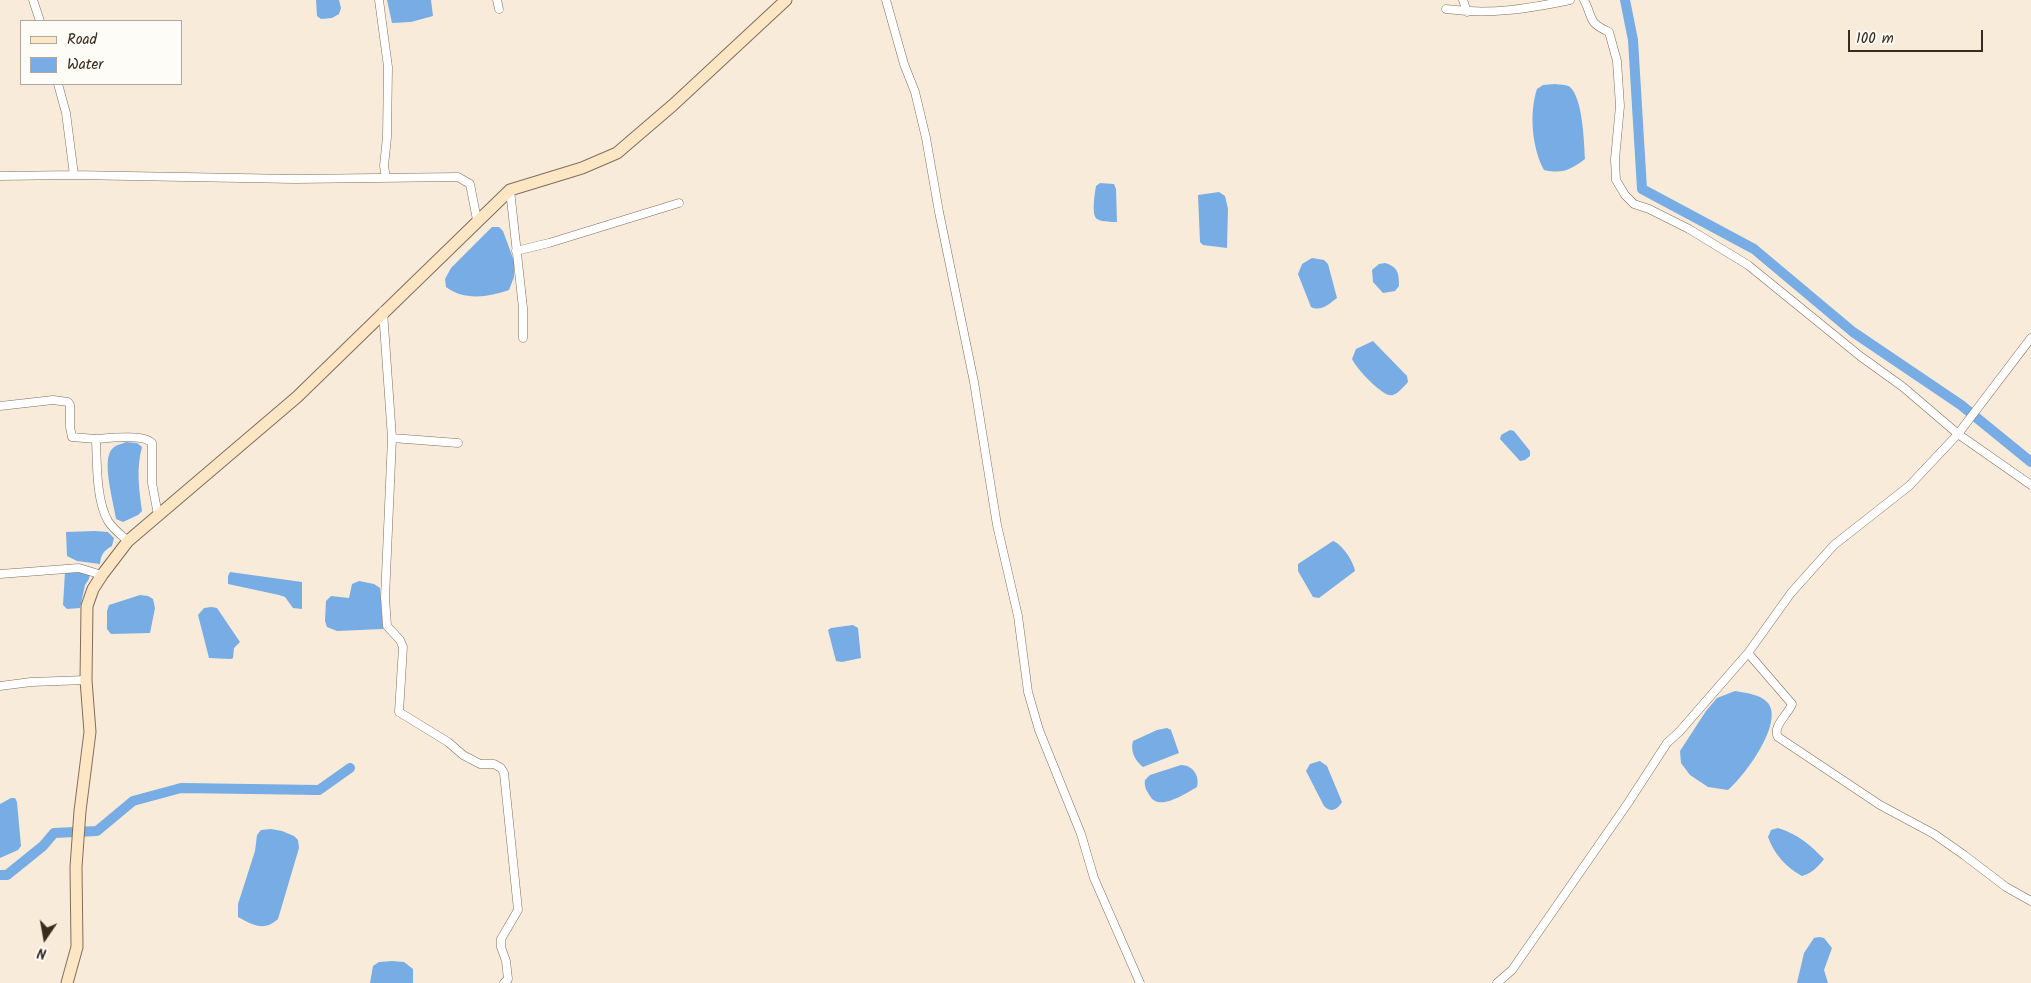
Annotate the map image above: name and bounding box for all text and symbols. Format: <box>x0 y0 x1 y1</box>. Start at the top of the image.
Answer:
legend <box>20 20 182 85</box>
scale bar <box>1851 20 1986 52</box>
text: 100 m <box>1856 27 1894 51</box>
text: Road <box>67 28 97 52</box>
text: Water <box>67 53 103 77</box>
north arrow <box>20 913 70 963</box>
text: N <box>35 941 48 964</box>

